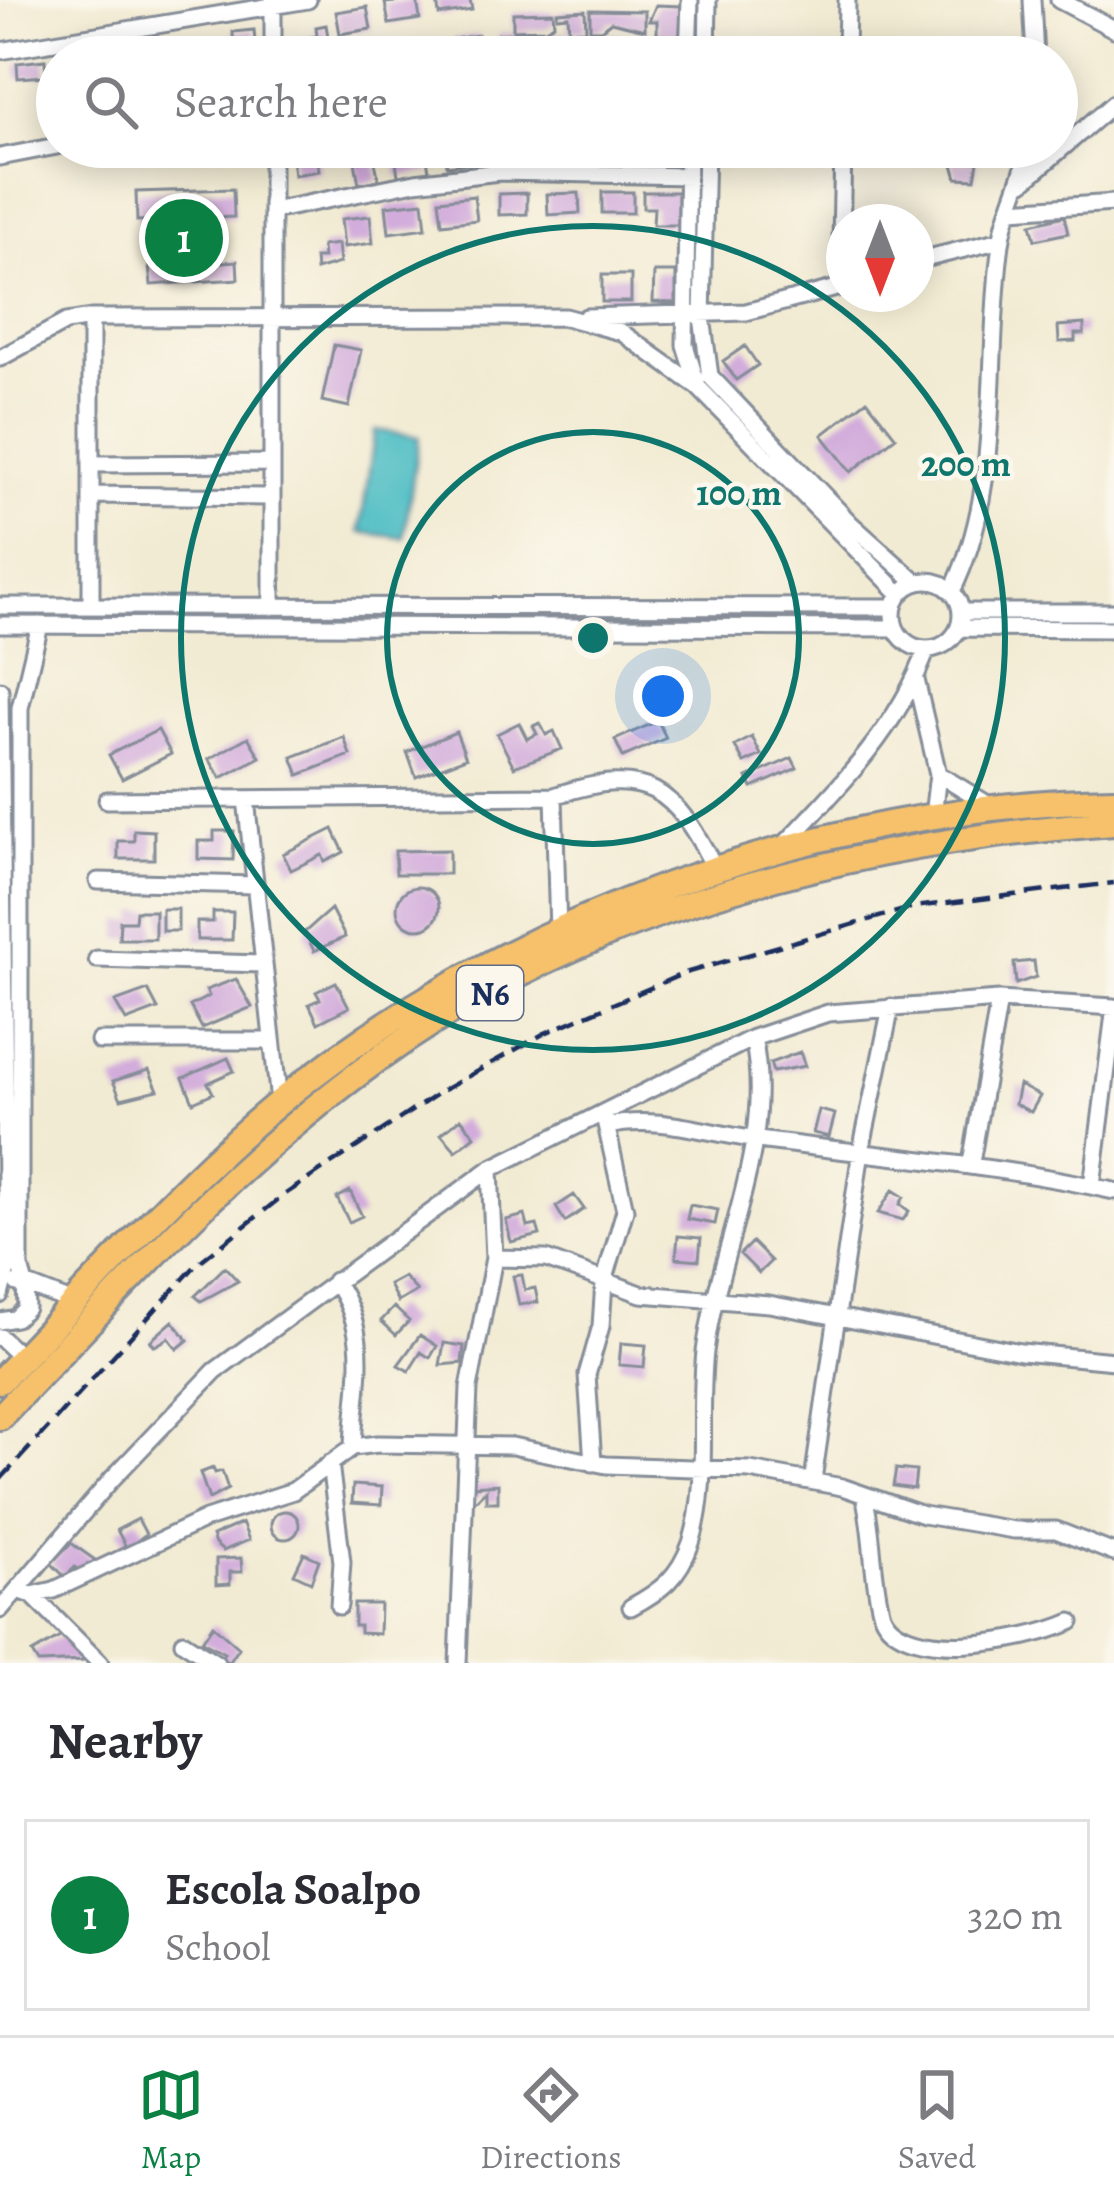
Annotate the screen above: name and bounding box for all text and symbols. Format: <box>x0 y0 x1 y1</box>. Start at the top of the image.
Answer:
search box <box>36 36 1078 168</box>
icon: search <box>78 69 144 135</box>
text: Search here <box>174 71 388 133</box>
pin: 1 <box>145 193 223 283</box>
north arrow <box>826 204 934 312</box>
text: 200 m <box>921 439 1011 488</box>
text: 100 m <box>696 468 782 517</box>
centre of rings <box>572 617 614 659</box>
your location <box>633 666 693 726</box>
road number: N6 <box>457 966 523 1020</box>
text: Nearby <box>48 1706 202 1776</box>
text: Escola Soalpo <box>165 1858 421 1920</box>
text: 1 <box>83 1889 97 1942</box>
text: 320 m <box>967 1889 1063 1942</box>
text: School <box>165 1920 271 1973</box>
tab: Map <box>138 2062 204 2179</box>
tab: Directions <box>480 2062 622 2179</box>
tab: Saved <box>898 2062 976 2179</box>

